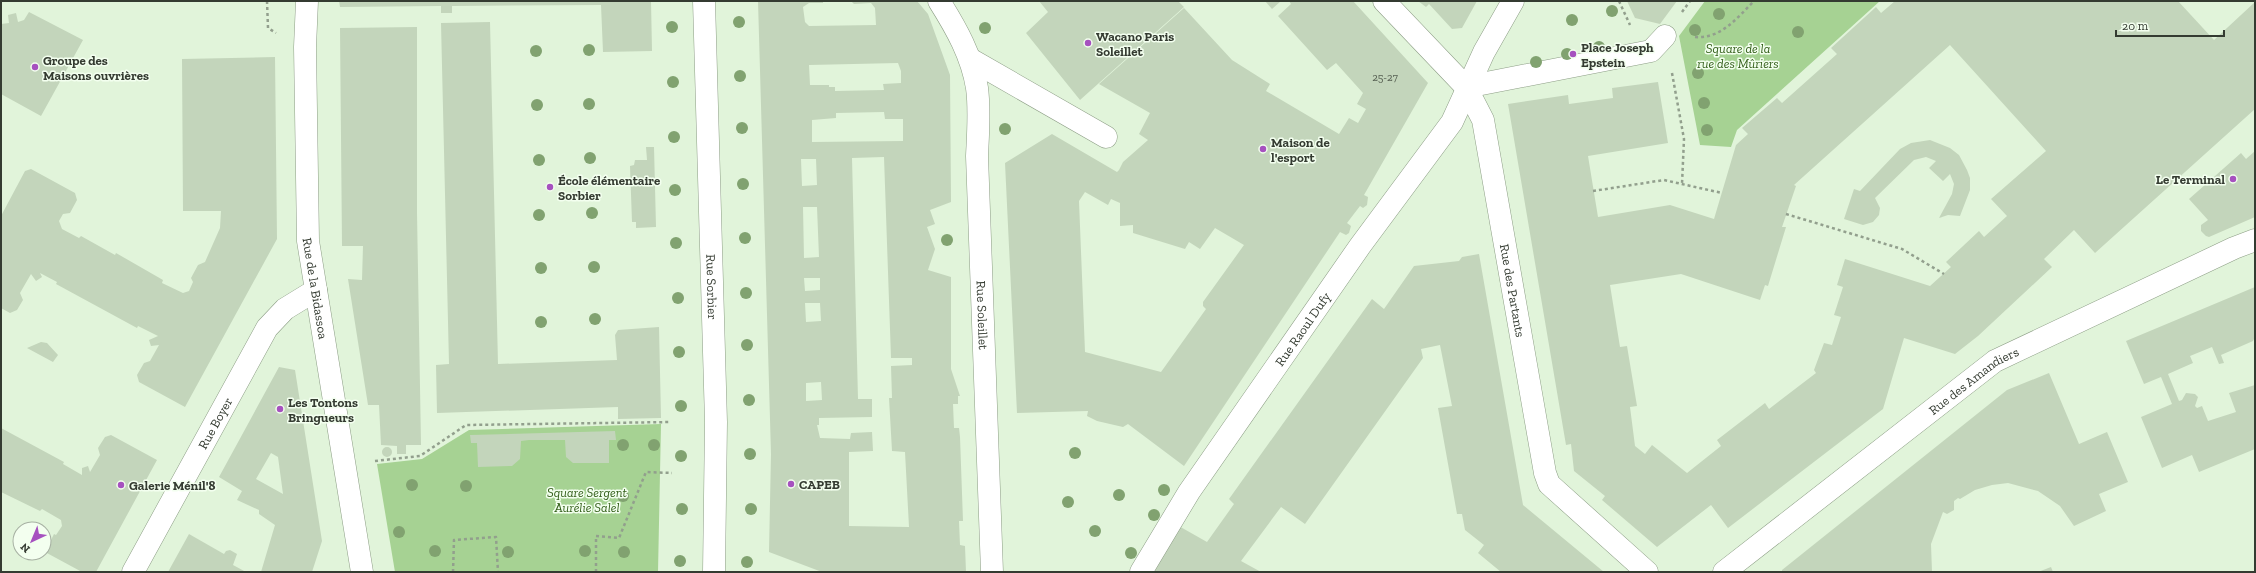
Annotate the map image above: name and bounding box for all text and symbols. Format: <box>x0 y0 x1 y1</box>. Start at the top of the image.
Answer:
scale bar <box>2116 12 2224 38</box>
text: 20 m <box>2122 19 2149 33</box>
place label: Wacano Paris Soleillet <box>1096 29 1174 59</box>
marker: Wacano Paris Soleillet <box>1083 38 1093 48</box>
place label: Place Joseph Epstein <box>1581 40 1654 70</box>
park label: Square de la rue des Mûriers <box>1696 41 1779 71</box>
marker: Place Joseph Epstein <box>1568 49 1578 59</box>
place label: Groupe des Maisons ouvrières <box>43 53 149 83</box>
marker: Groupe des Maisons ouvrières <box>30 62 40 72</box>
house number: 25-27 <box>1372 71 1398 84</box>
place label: Maison de l'esport <box>1271 135 1330 165</box>
marker: Maison de l'esport <box>1258 144 1268 154</box>
place label: Le Terminal <box>2156 172 2225 187</box>
place label: École élémentaire Sorbier <box>558 173 661 203</box>
marker: Le Terminal <box>2228 174 2238 184</box>
marker: École élémentaire Sorbier <box>545 182 555 192</box>
street label: Rue de la Bidassoa <box>300 237 331 341</box>
street label: Rue des Partants <box>1497 243 1528 339</box>
street label: Rue Sorbier <box>703 254 720 320</box>
street label: Rue Soleillet <box>974 280 991 350</box>
street label: Rue Raoul Dufy <box>1272 289 1334 369</box>
street label: Rue des Amandiers <box>1926 344 2022 418</box>
street label: Rue Boyer <box>195 395 236 452</box>
place label: Les Tontons Bringueurs <box>288 395 358 425</box>
marker: Les Tontons Bringueurs <box>275 404 285 414</box>
place label: CAPEB <box>799 477 840 492</box>
place label: Galerie Ménil'8 <box>129 478 216 493</box>
marker: CAPEB <box>786 479 796 489</box>
marker: Galerie Ménil'8 <box>116 480 126 490</box>
park label: Square Sergent Aurélie Salel <box>547 485 628 515</box>
north arrow <box>12 521 52 561</box>
text: N <box>17 540 33 555</box>

